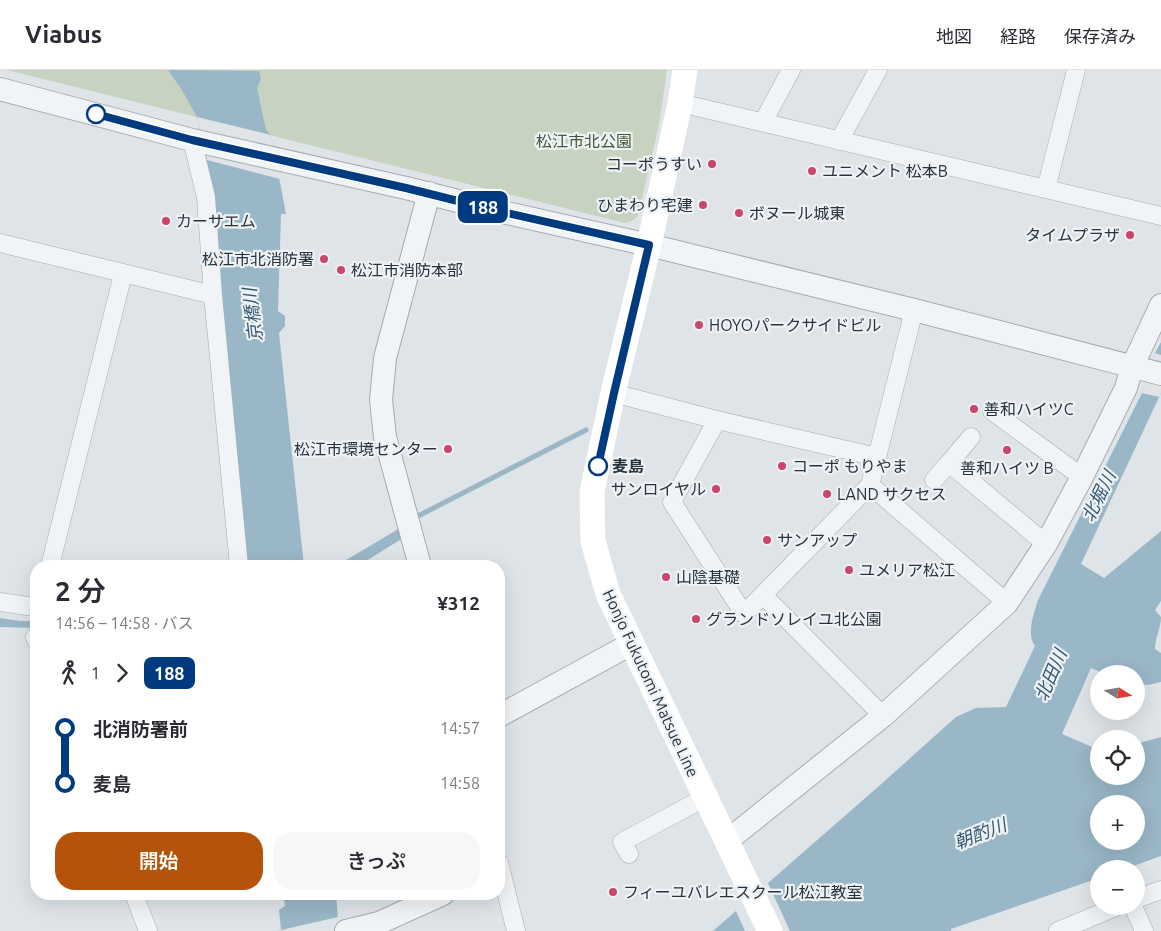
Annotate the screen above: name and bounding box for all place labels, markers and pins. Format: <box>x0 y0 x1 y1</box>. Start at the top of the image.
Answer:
unlabelled marker <box>86 104 106 124</box>
place label: コーポうすい <box>606 155 702 173</box>
marker: コーポうすい <box>706 158 718 170</box>
place label: ユニメント 松本B <box>822 162 948 180</box>
marker: ユニメント 松本B <box>806 165 818 177</box>
place label: ひまわり宅建 <box>597 196 693 214</box>
marker: ひまわり宅建 <box>697 199 709 211</box>
place label: ボヌール城東 <box>749 204 845 222</box>
marker: ボヌール城東 <box>733 207 745 219</box>
place label: カーサエム <box>176 212 256 230</box>
marker: カーサエム <box>160 215 172 227</box>
place label: タイムプラザ <box>1025 226 1120 244</box>
marker: タイムプラザ <box>1124 229 1136 241</box>
place label: 松江市北消防署 <box>202 250 314 268</box>
marker: 松江市北消防署 <box>318 253 330 265</box>
place label: 松江市消防本部 <box>351 261 463 279</box>
marker: 松江市消防本部 <box>335 264 347 276</box>
place label: HOYOパークサイドビル <box>709 316 881 334</box>
marker: HOYOパークサイドビル <box>693 319 705 331</box>
place label: 善和ハイツC <box>984 400 1074 418</box>
marker: 善和ハイツC <box>968 403 980 415</box>
place label: 松江市環境センター <box>294 440 438 458</box>
marker: 松江市環境センター <box>442 443 454 455</box>
marker: 善和ハイツ B <box>1001 444 1013 456</box>
marker: 麦島 <box>588 456 608 476</box>
place label: 麦島 <box>612 457 644 475</box>
place label: コーポ もりやま <box>792 457 908 475</box>
place label: 善和ハイツ B <box>960 459 1054 477</box>
marker: コーポ もりやま <box>776 460 788 472</box>
place label: サンロイヤル <box>610 480 706 498</box>
marker: サンロイヤル <box>710 483 722 495</box>
place label: LAND サクセス <box>837 485 946 503</box>
marker: LAND サクセス <box>821 488 833 500</box>
place label: サンアップ <box>777 531 857 549</box>
marker: サンアップ <box>761 534 773 546</box>
place label: ユメリア松江 <box>859 561 955 579</box>
marker: ユメリア松江 <box>843 564 855 576</box>
place label: 山陰基礎 <box>676 568 740 586</box>
marker: 山陰基礎 <box>660 571 672 583</box>
place label: グランドソレイユ北公園 <box>706 610 882 628</box>
marker: グランドソレイユ北公園 <box>690 613 702 625</box>
place label: フィーユバレエスクール松江教室 <box>623 883 863 901</box>
marker: フィーユバレエスクール松江教室 <box>607 886 619 898</box>

